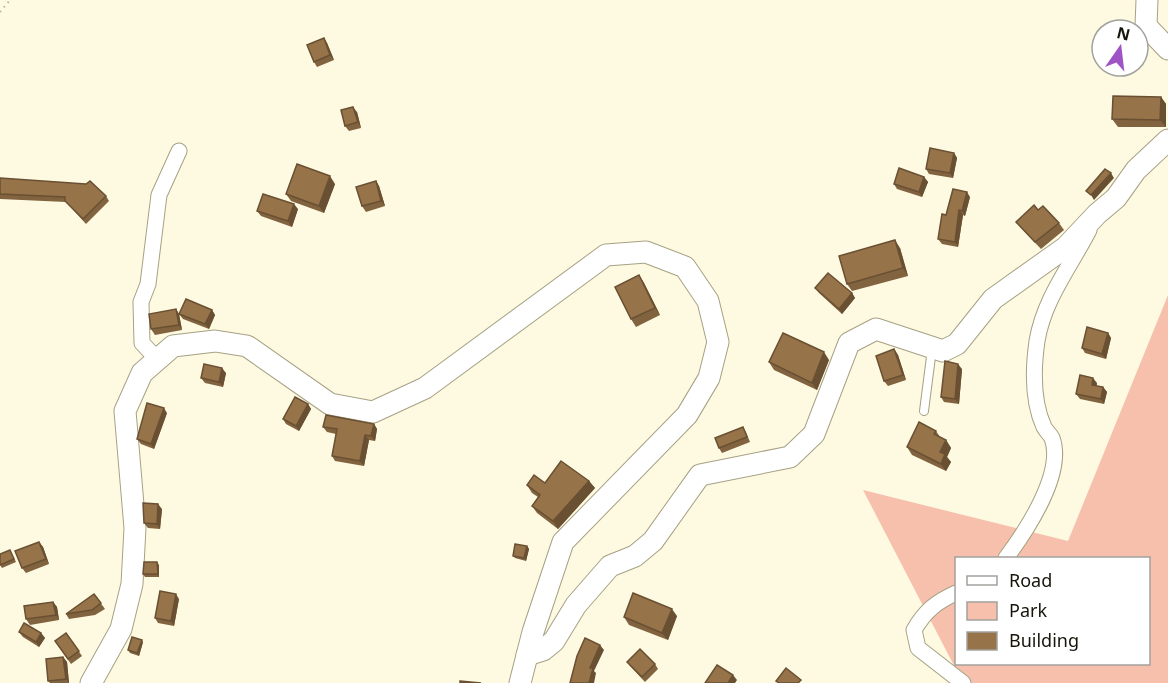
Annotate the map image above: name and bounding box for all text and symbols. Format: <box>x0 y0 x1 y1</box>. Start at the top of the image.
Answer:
north arrow <box>1090 18 1150 78</box>
text: N <box>1115 21 1133 46</box>
legend <box>955 557 1150 665</box>
text: Road <box>1009 568 1052 592</box>
text: Park <box>1009 598 1047 622</box>
text: Building <box>1009 628 1079 652</box>

